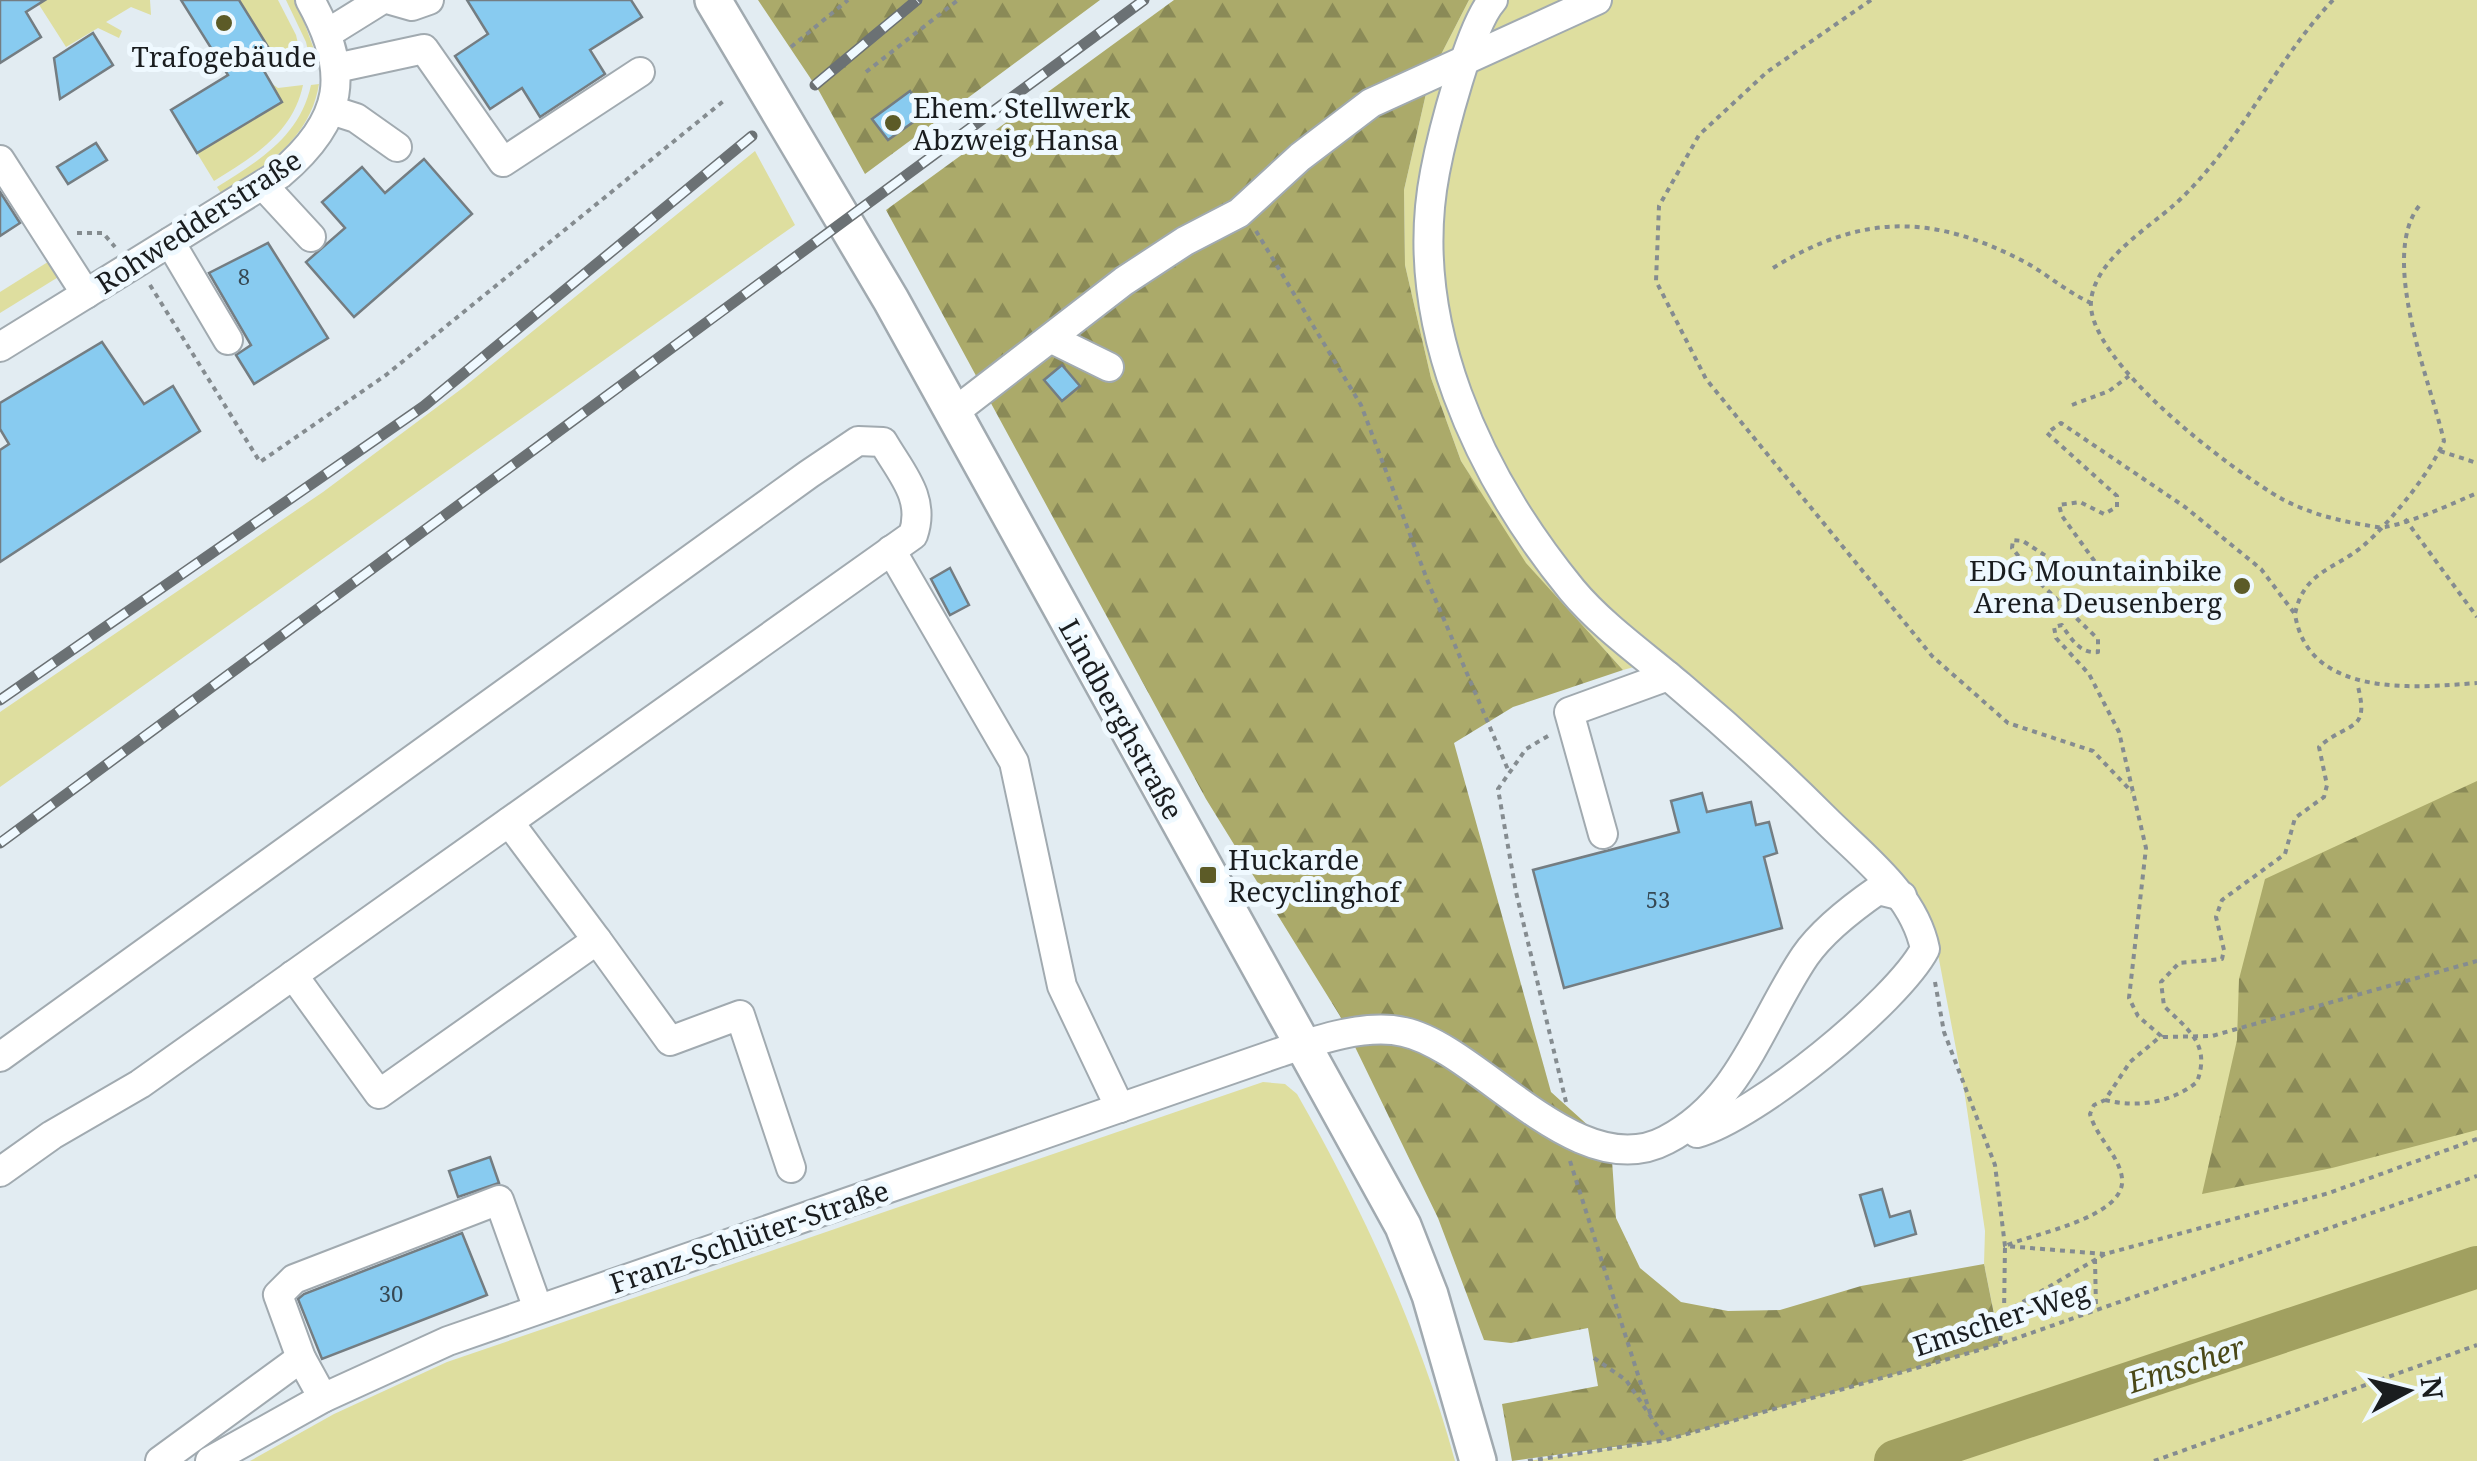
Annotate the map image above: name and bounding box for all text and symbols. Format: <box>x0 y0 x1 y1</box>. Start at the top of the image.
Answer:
marker: Trafogebäude <box>213 12 235 34</box>
place label: Trafogebäude <box>132 37 317 75</box>
place label: Ehem. Stellwerk Abzweig Hansa <box>913 88 1131 158</box>
marker: Ehem. Stellwerk Abzweig Hansa <box>882 112 904 134</box>
street label: Rohwedderstraße <box>88 140 308 302</box>
house number: 8 <box>238 261 250 291</box>
place label: EDG Mountainbike Arena Deusenberg <box>1969 551 2222 621</box>
marker: EDG Mountainbike Arena Deusenberg <box>2231 575 2253 597</box>
street label: Lindberghstraße <box>1051 612 1193 826</box>
place label: Huckarde Recyclinghof <box>1228 840 1402 910</box>
marker: Huckarde Recyclinghof <box>1197 864 1219 886</box>
house number: 53 <box>1646 884 1670 914</box>
street label: Franz-Schlüter-Straße <box>605 1170 893 1302</box>
street label: Emscher-Weg <box>1908 1272 2094 1364</box>
house number: 30 <box>379 1278 403 1308</box>
water label: Emscher <box>2121 1326 2251 1402</box>
north arrow <box>2357 1341 2457 1441</box>
text: N <box>2413 1375 2453 1401</box>

